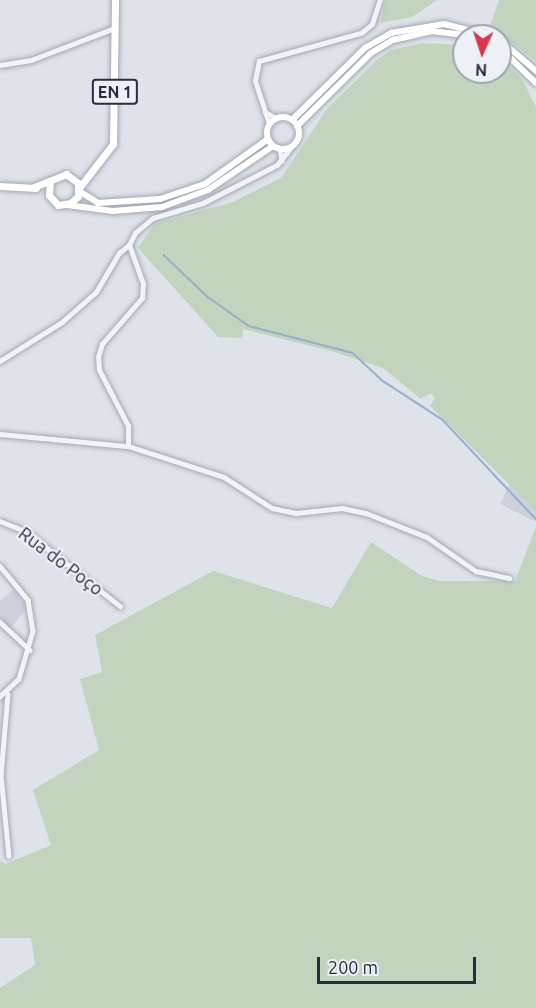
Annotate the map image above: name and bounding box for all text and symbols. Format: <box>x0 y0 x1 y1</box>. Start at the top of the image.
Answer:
north arrow <box>452 24 512 84</box>
text: N <box>475 61 488 79</box>
road number: EN 1 <box>91 79 139 105</box>
street label: Rua do Poço <box>15 522 107 600</box>
scale bar <box>320 945 479 983</box>
text: 200 m <box>328 957 378 977</box>

